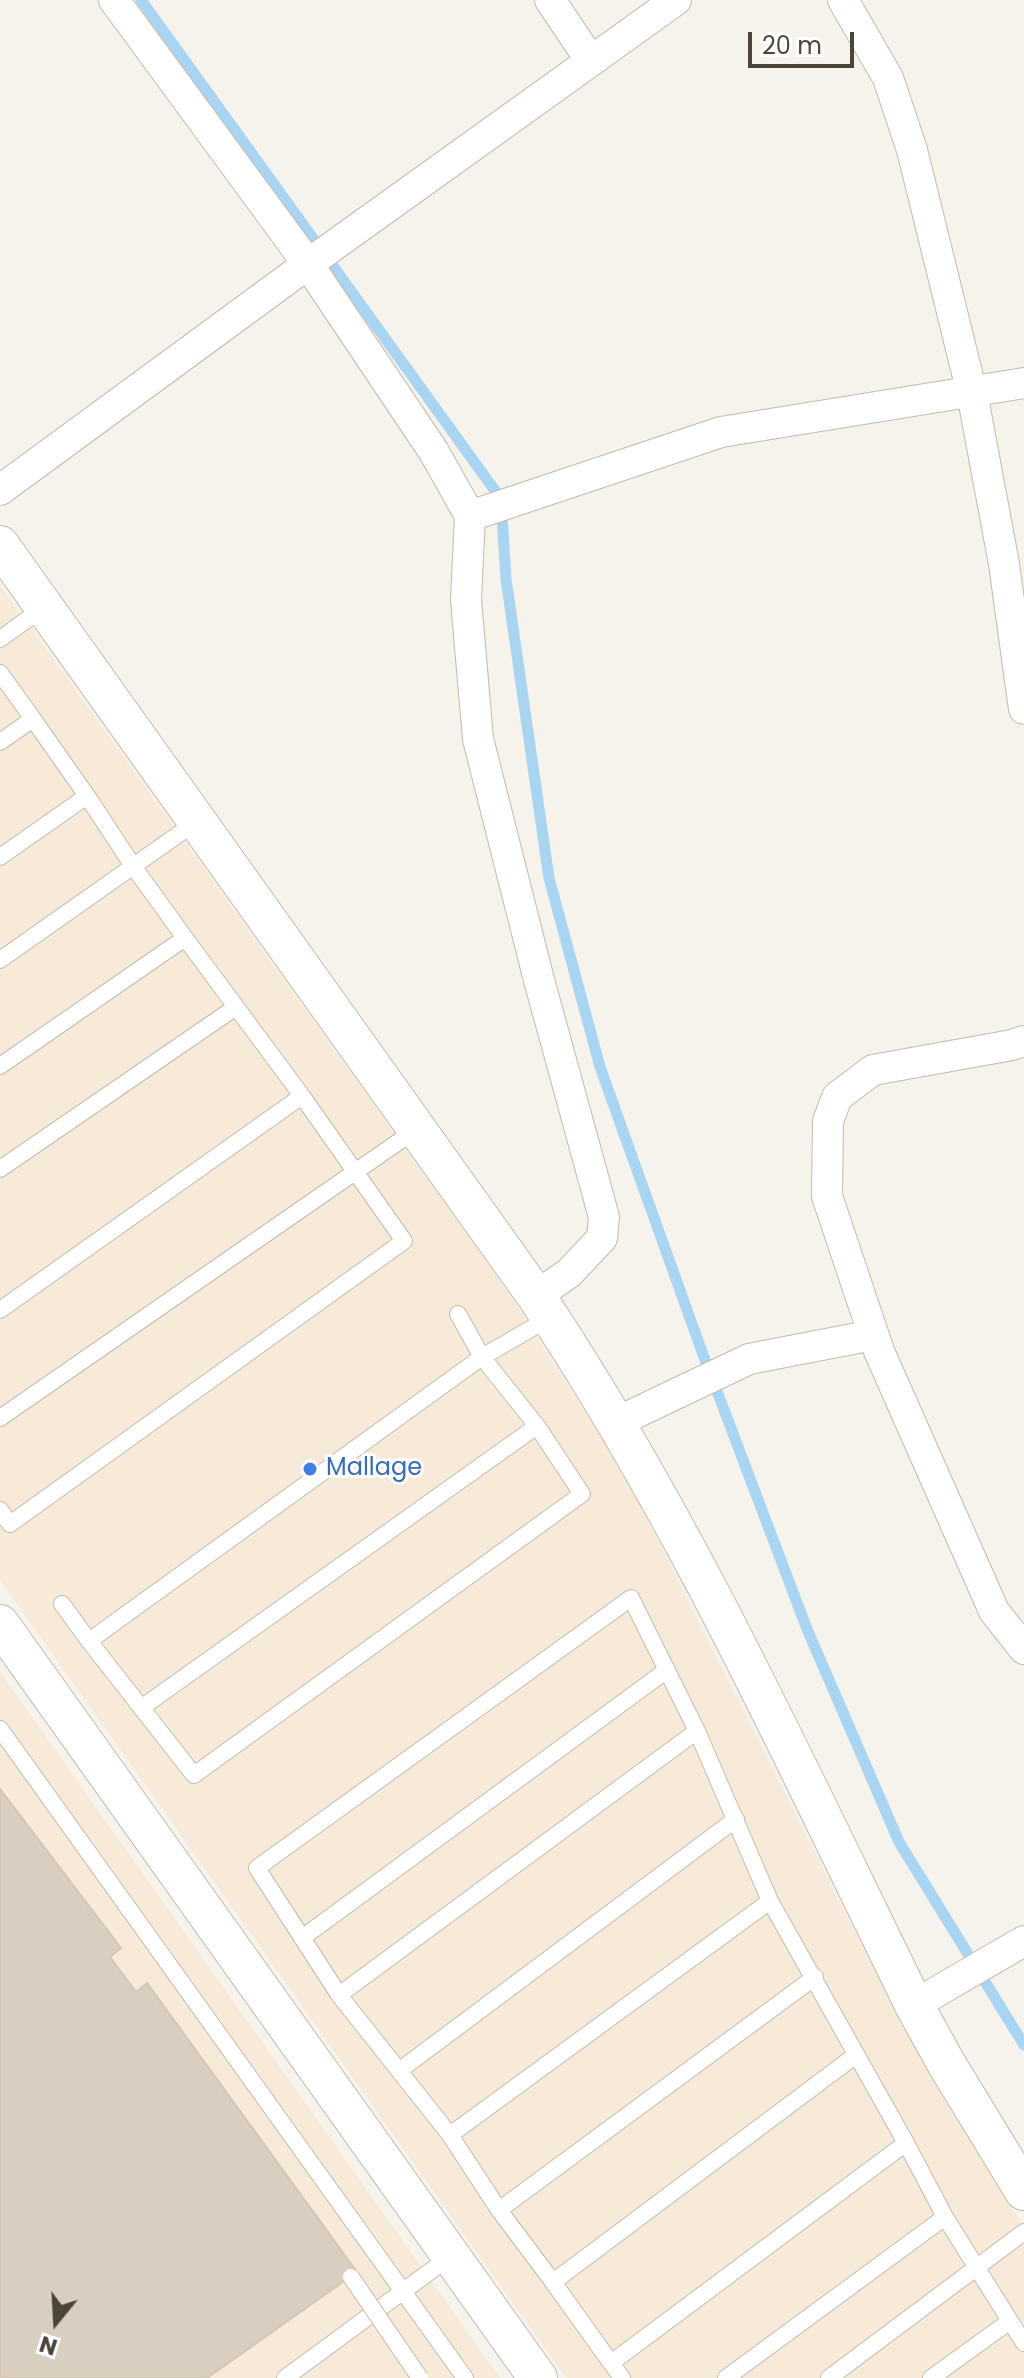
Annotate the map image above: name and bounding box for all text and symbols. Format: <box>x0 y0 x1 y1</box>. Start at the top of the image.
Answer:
scale bar <box>752 16 858 66</box>
text: 20 m <box>762 29 822 62</box>
place label: Mallage <box>326 1455 422 1483</box>
marker: Mallage <box>301 1460 319 1478</box>
north arrow <box>16 2282 96 2362</box>
text: N <box>36 2328 61 2363</box>

